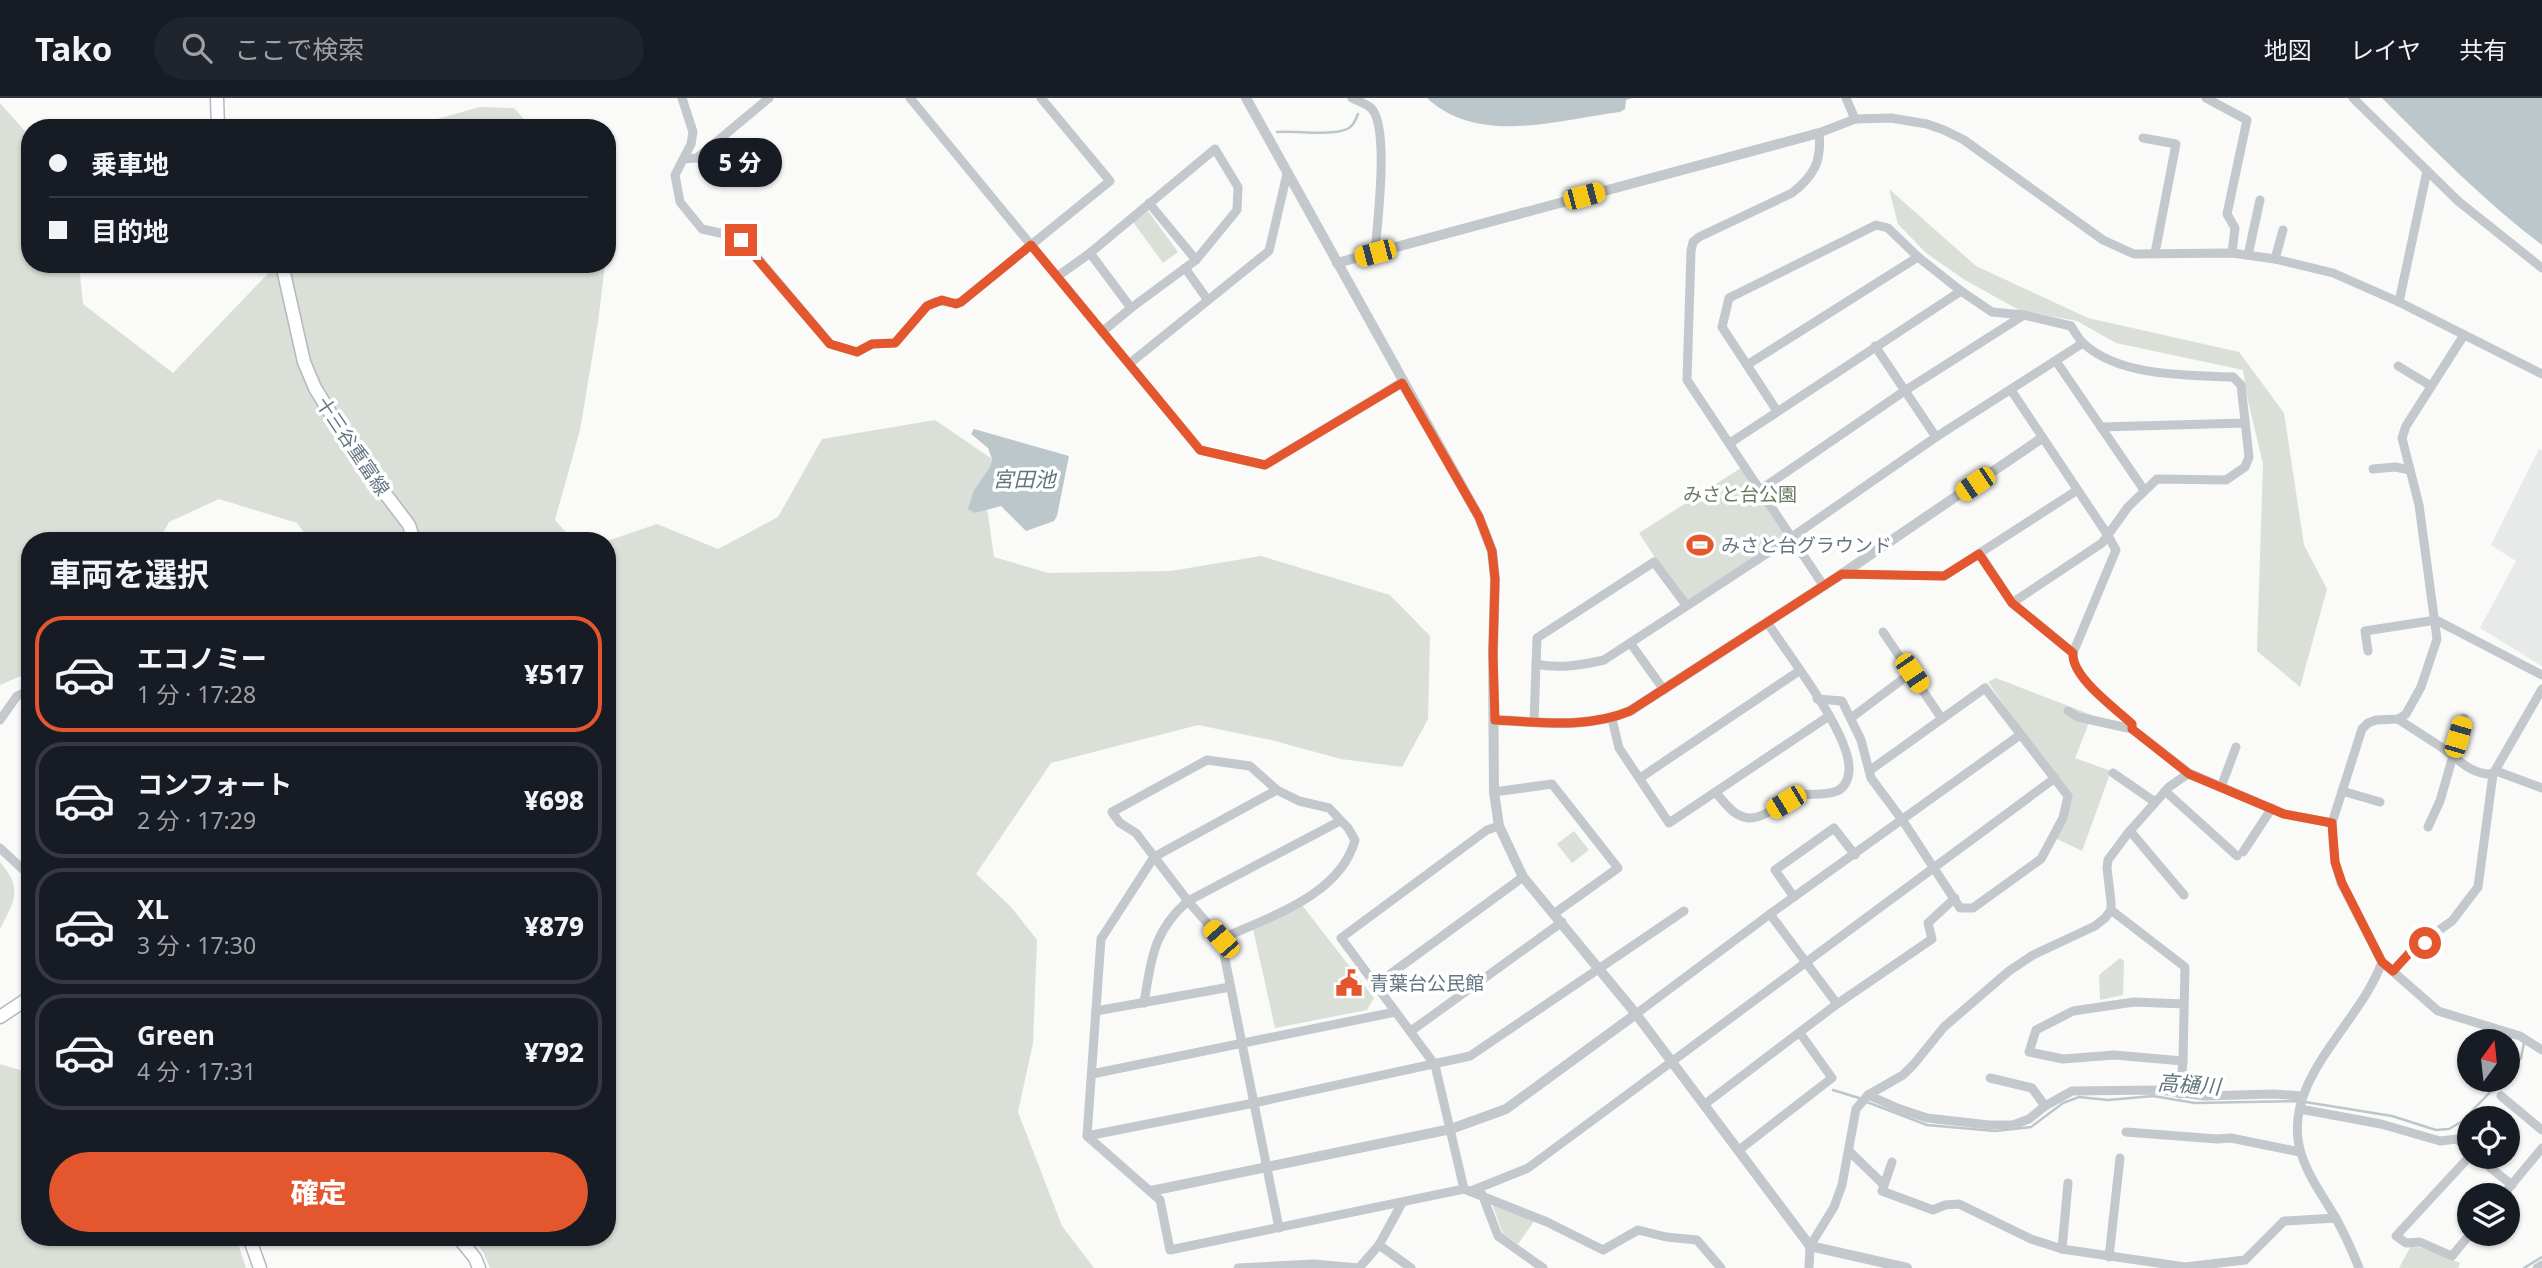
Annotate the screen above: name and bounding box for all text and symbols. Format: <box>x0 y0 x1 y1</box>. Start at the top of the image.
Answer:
search box <box>154 17 644 80</box>
text: Tako <box>35 26 112 71</box>
icon: search <box>178 29 216 67</box>
text: ここで検索 <box>234 31 364 67</box>
text: 地図 <box>2264 33 2312 66</box>
text: レイヤ <box>2350 33 2421 66</box>
text: 共有 <box>2459 33 2507 66</box>
callout: 5 分 <box>699 138 783 188</box>
text: 乗車地 <box>91 146 169 182</box>
text: 5 分 <box>719 146 761 178</box>
car <box>1561 180 1608 212</box>
text: 目的地 <box>91 213 169 249</box>
route end <box>725 224 757 256</box>
car <box>1352 237 1399 269</box>
street label: 十三谷重富線 <box>310 391 396 501</box>
car <box>1952 464 1999 504</box>
water label: 宮田池 <box>993 465 1057 493</box>
park label: みさと台公園 <box>1683 481 1797 507</box>
sports icon: みさと台グラウンド <box>1685 530 1715 560</box>
place label: みさと台グラウンド <box>1721 532 1892 558</box>
text: 車両を選択 <box>49 552 209 595</box>
text: エコノミー <box>137 640 267 676</box>
icon: car <box>53 643 116 706</box>
car <box>1892 650 1933 696</box>
text: ¥517 <box>524 656 584 692</box>
text: 1 分 · 17:28 <box>137 678 256 710</box>
car <box>2443 714 2474 760</box>
text: コンフォート <box>137 766 292 802</box>
icon: car <box>53 769 116 832</box>
text: ¥698 <box>524 782 584 818</box>
car <box>1763 782 1810 822</box>
text: 2 分 · 17:29 <box>137 804 256 836</box>
text: XL <box>137 891 169 927</box>
icon: car <box>53 895 116 958</box>
text: ¥879 <box>524 908 584 944</box>
car <box>1200 916 1243 962</box>
route start <box>2409 927 2441 959</box>
text: 3 分 · 17:30 <box>137 929 256 961</box>
public building icon: 青葉台公民館 <box>1334 968 1364 998</box>
place label: 青葉台公民館 <box>1370 970 1484 996</box>
text: Green <box>137 1017 215 1053</box>
icon: car <box>53 1021 116 1084</box>
north arrow <box>2457 1029 2520 1092</box>
map controls <box>2457 1029 2520 1246</box>
text: ¥792 <box>524 1034 584 1070</box>
text: 4 分 · 17:31 <box>137 1055 256 1087</box>
water label: 高樋川 <box>2157 1068 2223 1100</box>
button: locate <box>2457 1106 2520 1169</box>
button: 確定 <box>49 1152 588 1232</box>
button: layers <box>2457 1183 2520 1246</box>

